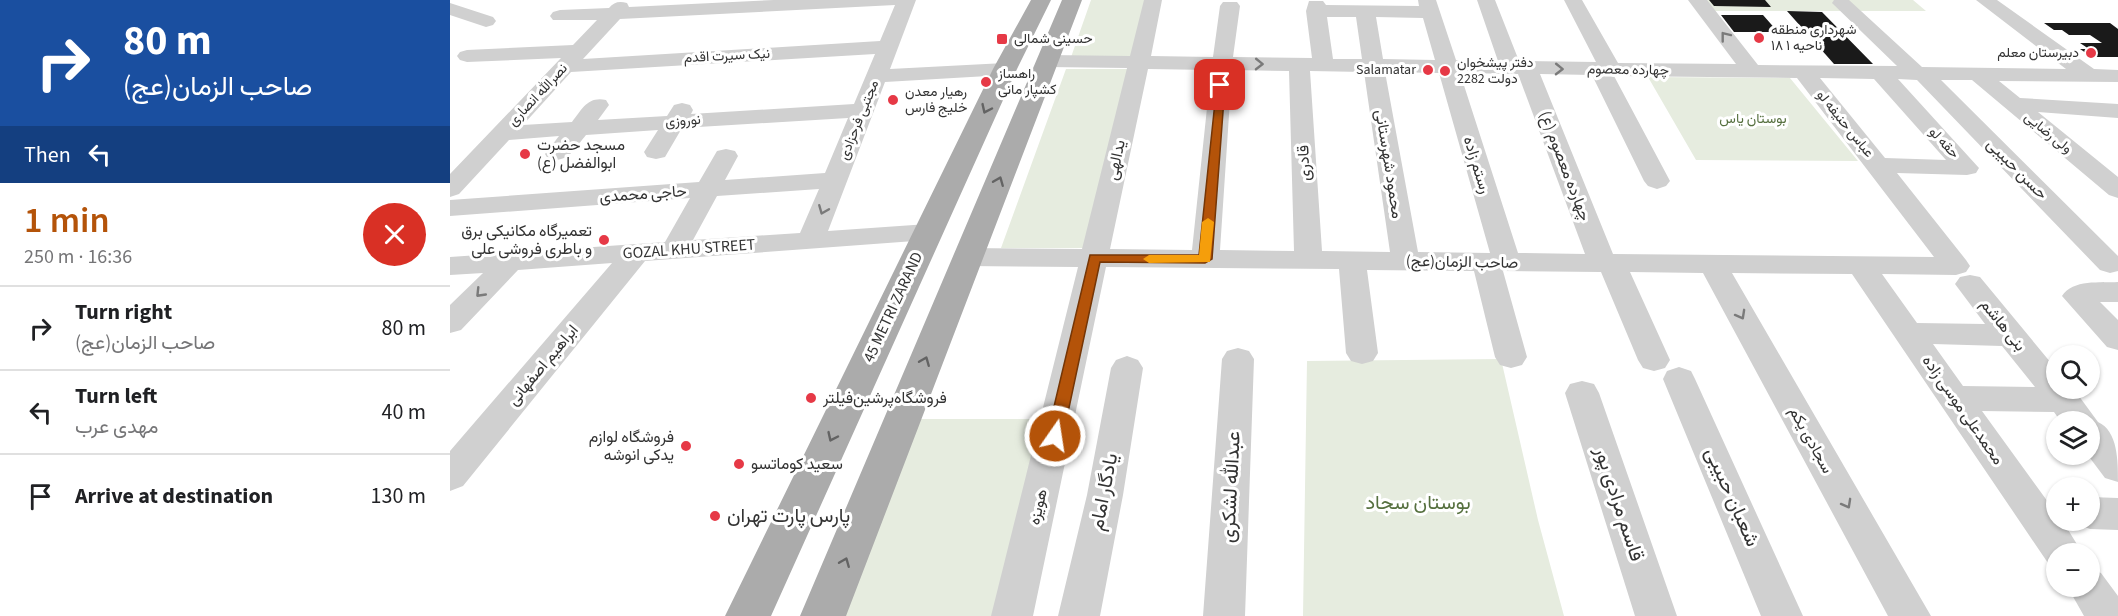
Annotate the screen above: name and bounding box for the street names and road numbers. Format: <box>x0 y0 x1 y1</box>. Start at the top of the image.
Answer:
street label: نیک سیرت اقدم <box>683 44 771 68</box>
street label: نصرالله انصاری <box>504 59 572 131</box>
street label: چهارده معصوم <box>1587 59 1669 81</box>
street label: مجتبی فرحزادی <box>834 77 884 163</box>
street label: عباس حنیفه لو <box>1812 86 1878 162</box>
street label: ولی رضایی <box>2020 107 2076 159</box>
street label: محمود شهرستانی <box>1370 108 1408 220</box>
street label: چهارده معصوم (ع) <box>1534 108 1596 224</box>
street label: نوروزی <box>664 110 702 132</box>
street label: حقه لو <box>1924 123 1964 163</box>
street label: حسن حبیبی <box>1981 133 2053 205</box>
street label: رستم زاده <box>1458 134 1496 196</box>
street label: یدالهی <box>1101 138 1131 182</box>
street label: قادری <box>1292 144 1316 182</box>
street label: حاجی محمدی <box>599 180 688 208</box>
street label: GOZAL KHU STREET <box>622 233 756 265</box>
street label: 45 METRI ZARAND <box>858 248 928 366</box>
street label: صاحب الزمان(عج) <box>1406 250 1518 274</box>
street label: بنی هاشم <box>1975 294 2031 356</box>
street label: ابراهیم اصفهانی <box>503 320 583 410</box>
street label: محمدعلی موسی زاده <box>1917 351 2009 469</box>
street label: سجادی یکم <box>1784 403 1838 477</box>
street label: عبدالله لشکری <box>1214 430 1248 544</box>
street label: قاسم مرادی پور <box>1587 442 1651 565</box>
street label: شعبان حبیبی <box>1698 443 1766 551</box>
street label: یادگار امام <box>1083 451 1125 533</box>
street label: هویزه <box>1023 487 1053 527</box>

